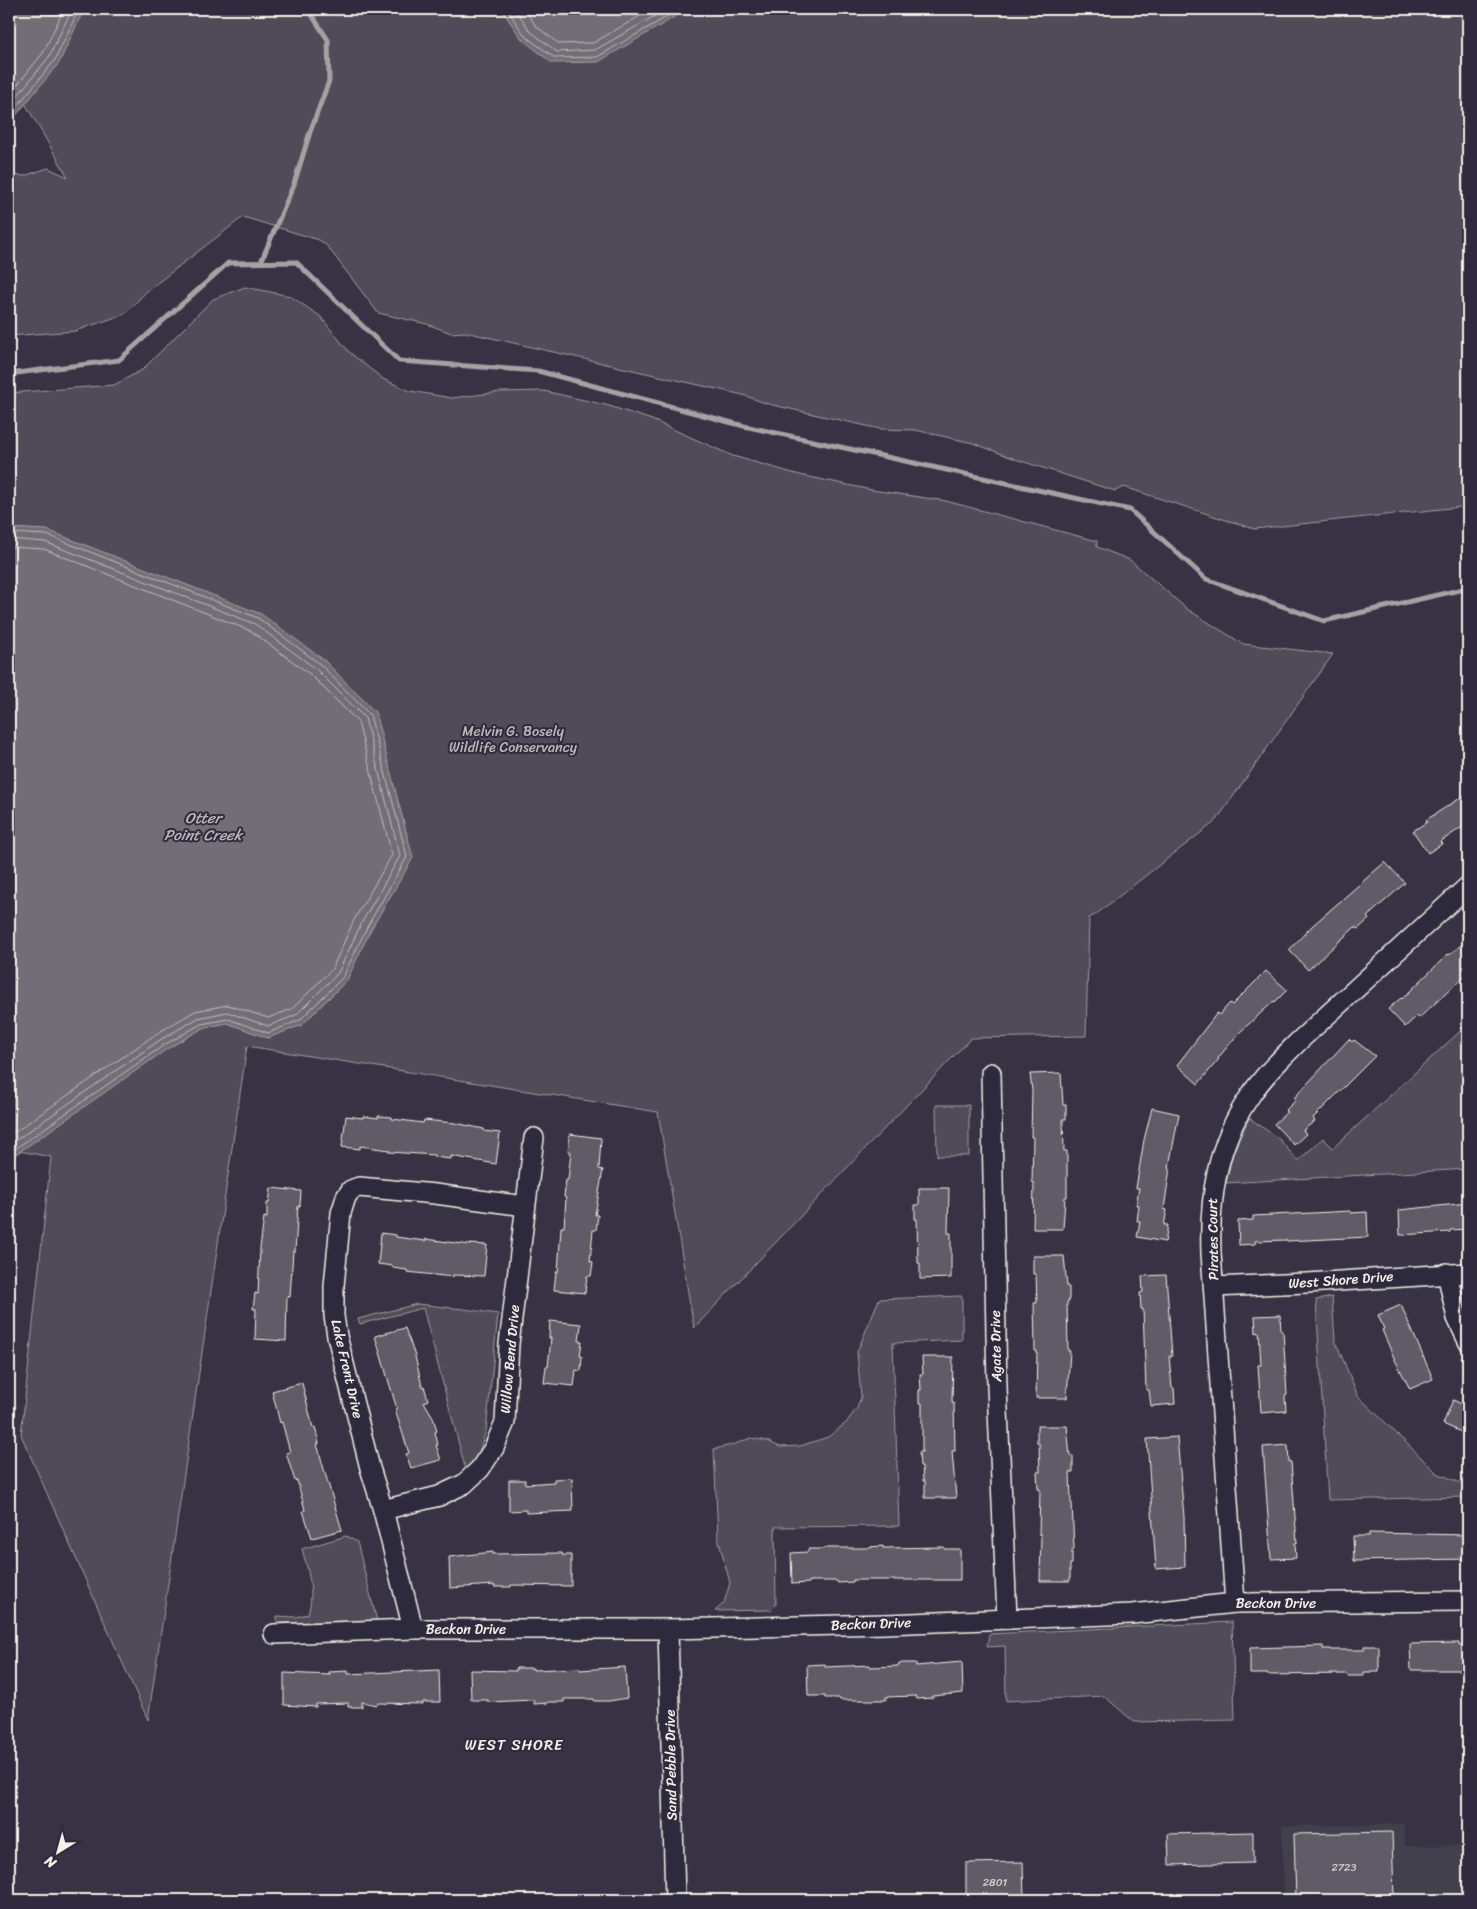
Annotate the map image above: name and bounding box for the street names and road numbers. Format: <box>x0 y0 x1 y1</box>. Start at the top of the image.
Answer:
street label: Pirates Court <box>1200 1197 1226 1281</box>
street label: West Shore Drive <box>1288 1264 1394 1296</box>
street label: Willow Bend Drive <box>493 1304 527 1414</box>
street label: Agate Drive <box>983 1310 1009 1383</box>
street label: Lake Front Drive <box>323 1317 371 1421</box>
street label: Beckon Drive <box>1236 1591 1316 1616</box>
street label: Beckon Drive <box>830 1610 912 1638</box>
street label: Beckon Drive <box>426 1617 506 1642</box>
street label: Sand Pebble Drive <box>658 1709 684 1821</box>

